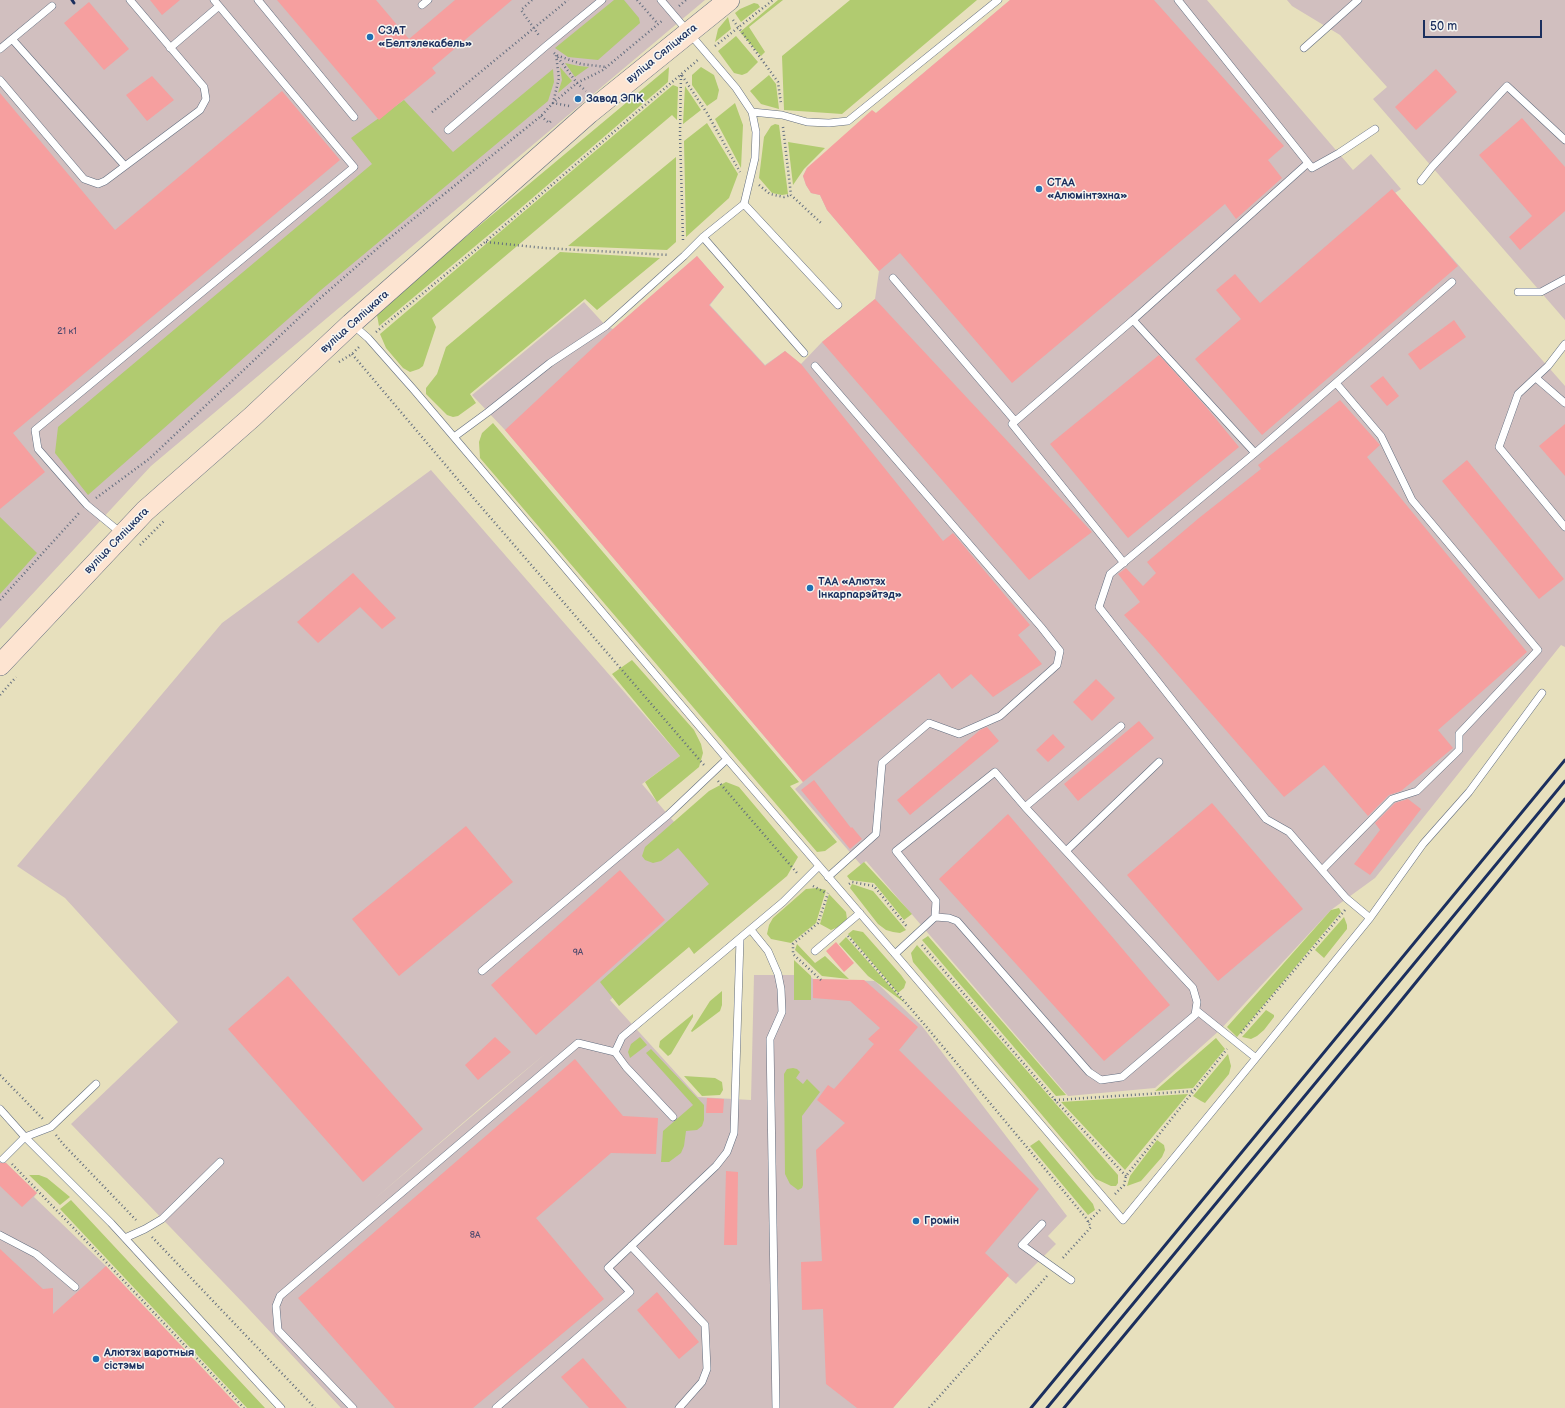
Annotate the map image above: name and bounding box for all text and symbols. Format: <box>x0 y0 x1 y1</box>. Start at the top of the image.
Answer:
scale bar <box>1425 12 1544 38</box>
text: 50 m <box>1430 19 1457 34</box>
street label: вуліца Сяліцкага <box>624 21 700 87</box>
place label: СЗАТ «Белтэлекабель» <box>378 24 472 50</box>
marker: СЗАТ «Белтэлекабель» <box>365 32 375 42</box>
place label: Завод ЭПК <box>586 92 643 106</box>
marker: Завод ЭПК <box>573 94 583 104</box>
place label: СТАА «Алюмінтэхна» <box>1047 176 1127 202</box>
marker: СТАА «Алюмінтэхна» <box>1034 184 1044 194</box>
street label: вуліца Сяліцкага <box>318 288 392 356</box>
house number: 21 к1 <box>57 327 77 337</box>
street label: вуліца Сяліцкага <box>82 505 152 577</box>
place label: ТАА «Алютэх Інкарпарэйтэд» <box>818 575 902 601</box>
marker: ТАА «Алютэх Інкарпарэйтэд» <box>805 583 815 593</box>
house number: 9А <box>573 948 583 958</box>
place label: Громін <box>924 1214 959 1228</box>
marker: Громін <box>911 1216 921 1226</box>
house number: 8А <box>470 1231 480 1241</box>
place label: Алютэх варотныя сістэмы <box>104 1346 194 1372</box>
marker: Алютэх варотныя сістэмы <box>91 1354 101 1364</box>

